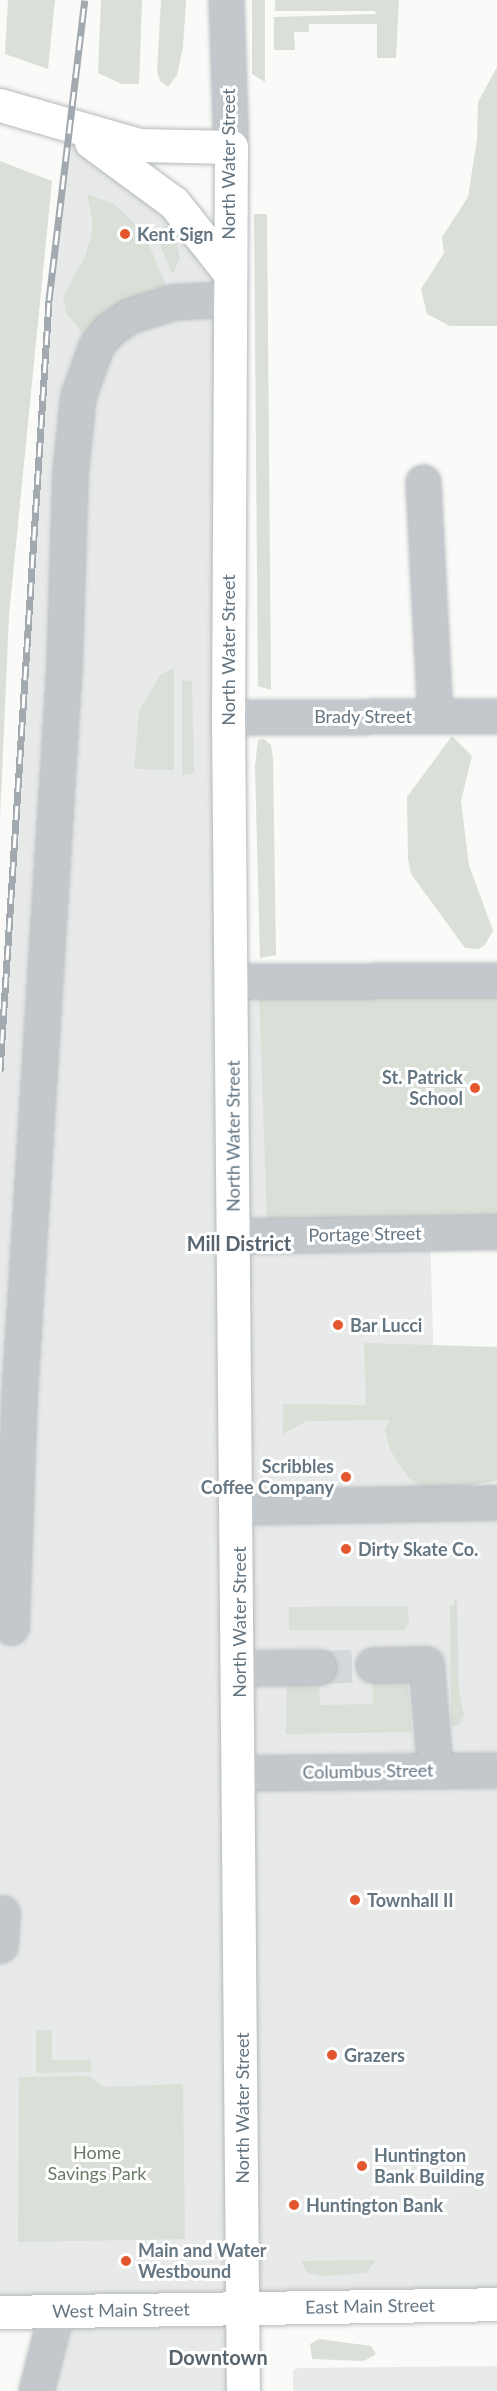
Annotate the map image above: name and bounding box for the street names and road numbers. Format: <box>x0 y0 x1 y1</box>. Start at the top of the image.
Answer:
street label: North Water Street <box>217 88 239 240</box>
street label: North Water Street <box>217 574 239 726</box>
street label: Brady Street <box>314 705 412 727</box>
street label: North Water Street <box>222 1060 244 1212</box>
street label: Portage Street <box>308 1222 422 1246</box>
street label: North Water Street <box>228 1546 250 1698</box>
street label: Columbus Street <box>302 1759 434 1783</box>
street label: North Water Street <box>231 2032 253 2184</box>
street label: East Main Street <box>305 2294 435 2318</box>
street label: West Main Street <box>52 2298 190 2322</box>

